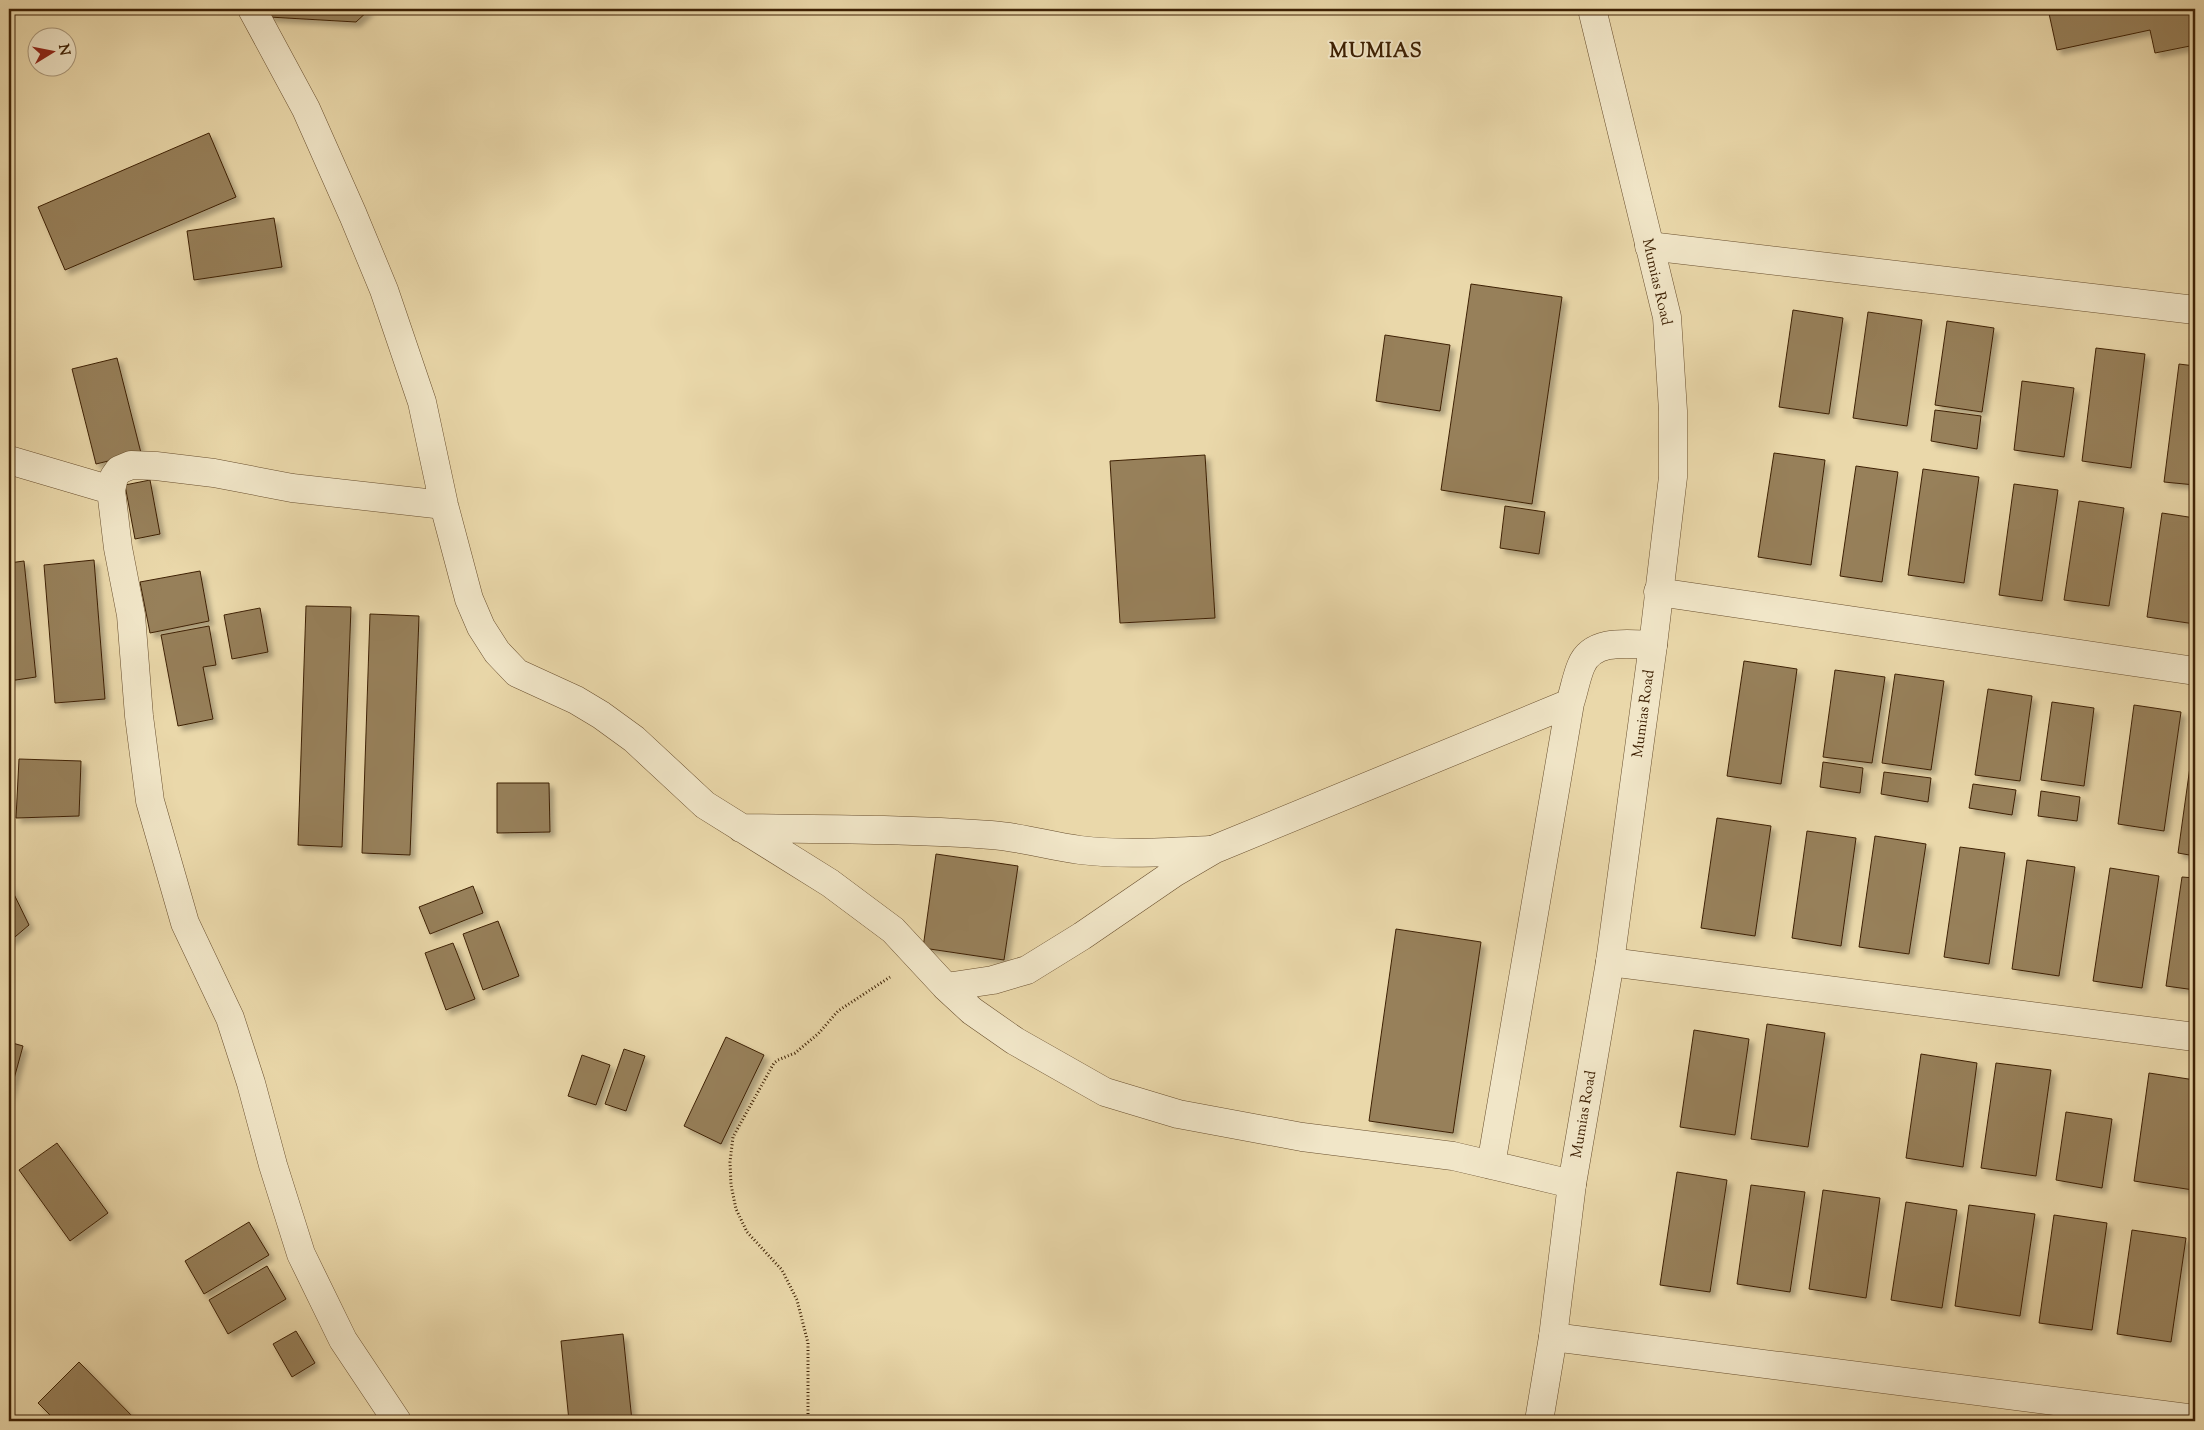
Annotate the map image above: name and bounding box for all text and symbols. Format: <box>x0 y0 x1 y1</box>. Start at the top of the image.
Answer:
north arrow <box>28 28 78 78</box>
district label: MUMIAS <box>1329 38 1423 67</box>
text: N <box>52 43 74 57</box>
street label: Mumias Road <box>1636 236 1676 328</box>
street label: Mumias Road <box>1627 668 1660 759</box>
street label: Mumias Road <box>1566 1068 1602 1160</box>

